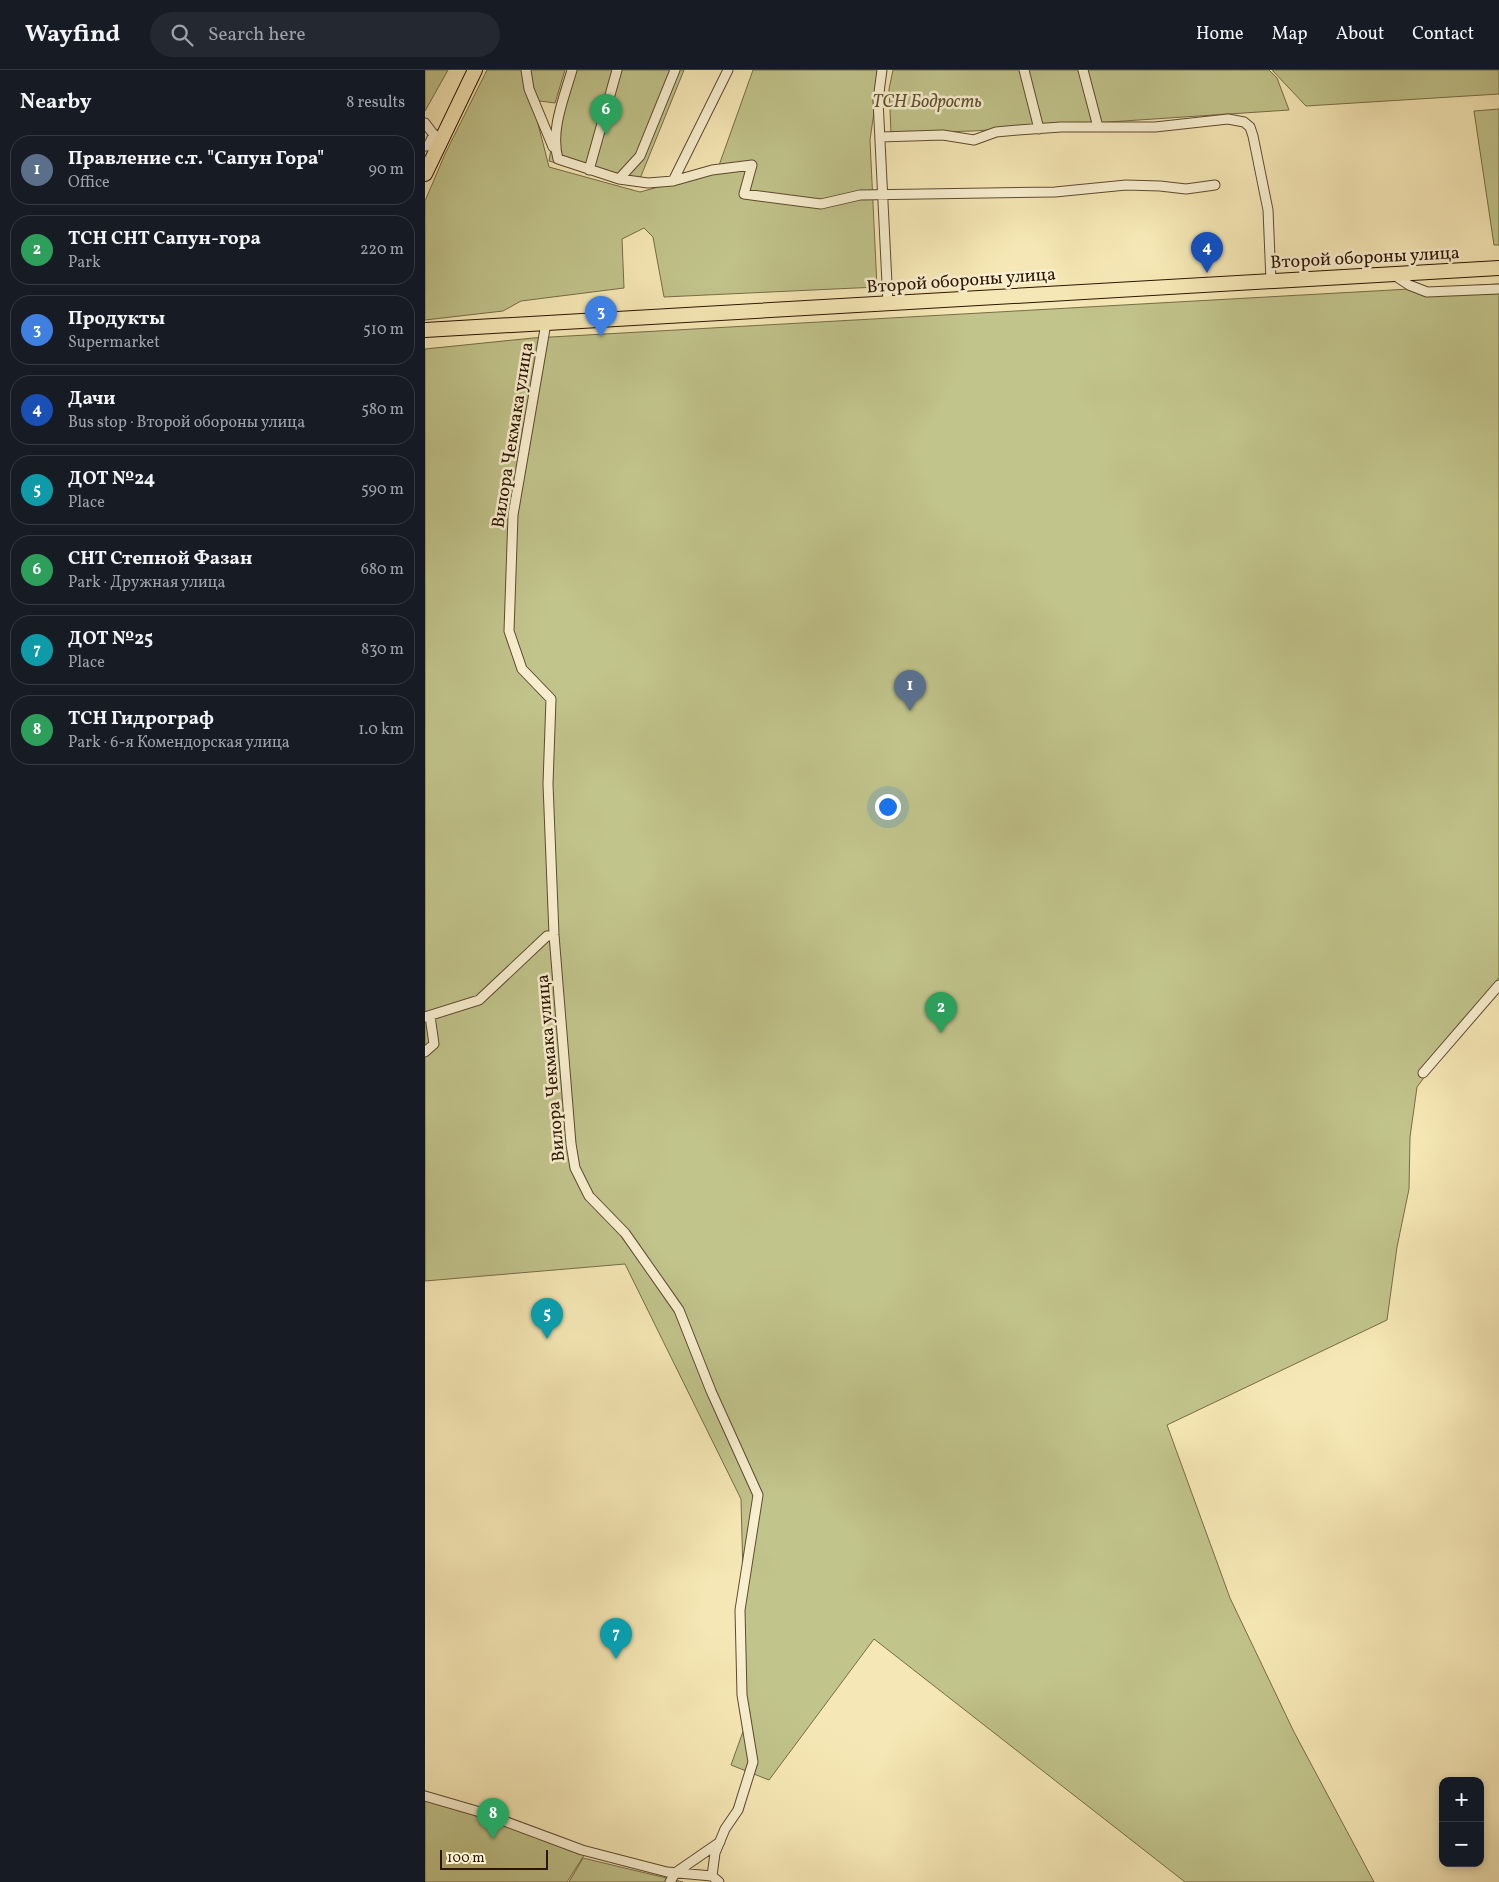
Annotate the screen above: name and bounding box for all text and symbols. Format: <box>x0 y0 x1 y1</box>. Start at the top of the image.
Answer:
search box <box>150 12 500 57</box>
text: Wayfind <box>25 18 120 52</box>
icon: search <box>168 21 196 49</box>
text: Search here <box>208 22 305 48</box>
text: Home <box>1196 22 1244 47</box>
text: Map <box>1272 22 1308 47</box>
text: About <box>1336 22 1384 47</box>
text: Contact <box>1412 22 1474 47</box>
text: Nearby <box>20 88 91 117</box>
park label: ТСН Бодрость <box>872 90 982 115</box>
text: 8 results <box>346 92 405 114</box>
pin: 6 <box>590 94 622 135</box>
text: Правление с.т. "Сапун Гора" <box>68 146 324 172</box>
text: 1 <box>34 159 40 181</box>
text: 90 m <box>368 159 404 181</box>
text: Office <box>68 172 110 194</box>
text: ТСН СНТ Сапун-гора <box>68 226 261 252</box>
pin: 4 <box>1191 232 1223 273</box>
text: 2 <box>33 239 41 261</box>
text: 220 m <box>360 239 404 261</box>
street label: Второй обороны улица <box>1270 241 1461 276</box>
text: Park <box>68 252 101 274</box>
street label: Второй обороны улица <box>866 262 1057 301</box>
pin: 3 <box>585 296 617 337</box>
text: Продукты <box>68 306 165 332</box>
text: 3 <box>33 319 41 341</box>
text: 510 m <box>363 319 404 341</box>
text: Supermarket <box>68 332 160 354</box>
street label: Вилора Чекмака улица <box>486 340 541 530</box>
text: Дачи <box>68 386 116 412</box>
text: 4 <box>32 399 42 421</box>
text: 580 m <box>361 399 404 421</box>
text: Bus stop · Второй обороны улица <box>68 412 305 434</box>
text: ДОТ №24 <box>68 466 155 492</box>
text: 5 <box>33 479 41 501</box>
text: 590 m <box>361 479 404 501</box>
text: Place <box>68 492 105 514</box>
text: СНТ Степной Фазан <box>68 546 252 572</box>
text: 6 <box>33 559 41 581</box>
text: 680 m <box>361 559 404 581</box>
text: Park · Дружная улица <box>68 572 226 594</box>
text: ДОТ №25 <box>68 626 153 652</box>
text: 7 <box>33 639 41 661</box>
text: 830 m <box>361 639 404 661</box>
text: Place <box>68 652 105 674</box>
pin: 1 <box>894 670 926 711</box>
text: ТСН Гидрограф <box>68 706 214 732</box>
text: 8 <box>33 719 41 741</box>
text: 1.0 km <box>358 719 404 741</box>
text: Park · 6-я Комендорская улица <box>68 732 290 754</box>
your location <box>875 794 901 820</box>
street label: Вилора Чекмака улица <box>531 973 572 1163</box>
pin: 2 <box>925 992 957 1033</box>
pin: 5 <box>531 1298 563 1339</box>
pin: 7 <box>600 1618 632 1659</box>
map controls <box>1439 1777 1484 1867</box>
button: + <box>1439 1777 1484 1822</box>
pin: 8 <box>477 1798 509 1839</box>
button: − <box>1439 1822 1484 1867</box>
scale bar <box>440 1847 547 1870</box>
text: 100 m <box>447 1849 485 1868</box>

